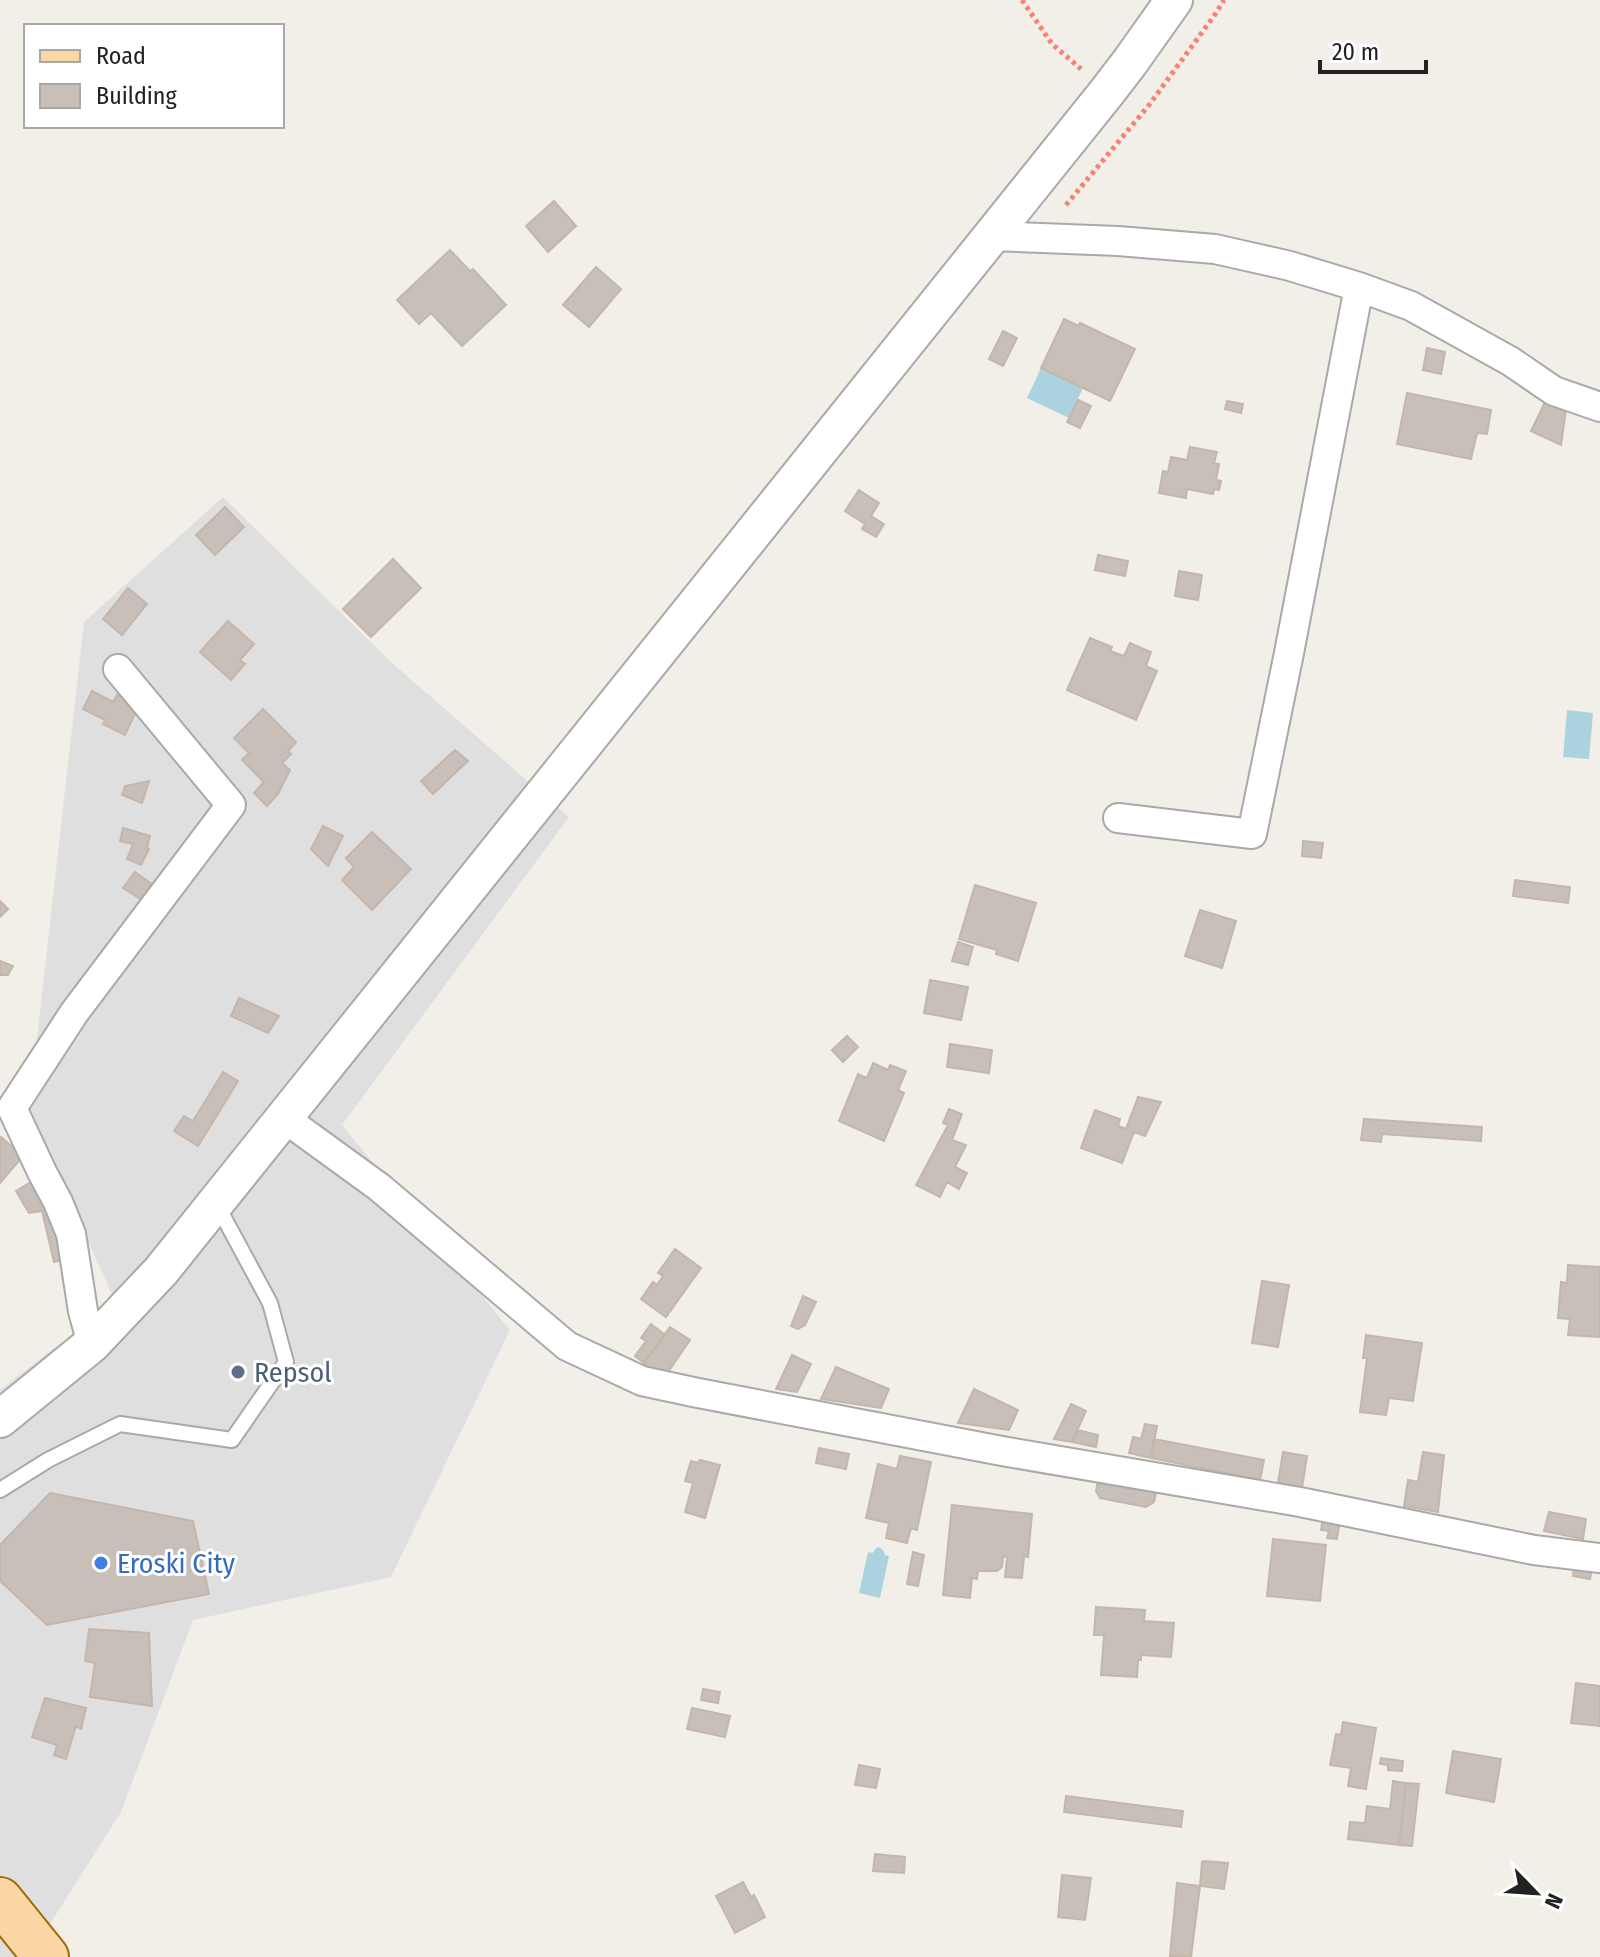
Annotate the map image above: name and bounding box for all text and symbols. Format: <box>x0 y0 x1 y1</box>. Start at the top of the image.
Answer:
legend <box>24 24 284 128</box>
scale bar <box>1320 24 1426 74</box>
text: 20 m <box>1332 38 1379 66</box>
text: Road <box>96 42 146 70</box>
text: Building <box>96 82 178 110</box>
place label: Repsol <box>254 1356 332 1389</box>
marker: Repsol <box>229 1363 247 1381</box>
place label: Eroski City <box>117 1547 236 1580</box>
marker: Eroski City <box>92 1554 110 1572</box>
north arrow <box>1496 1853 1576 1933</box>
text: N <box>1539 1890 1569 1913</box>

